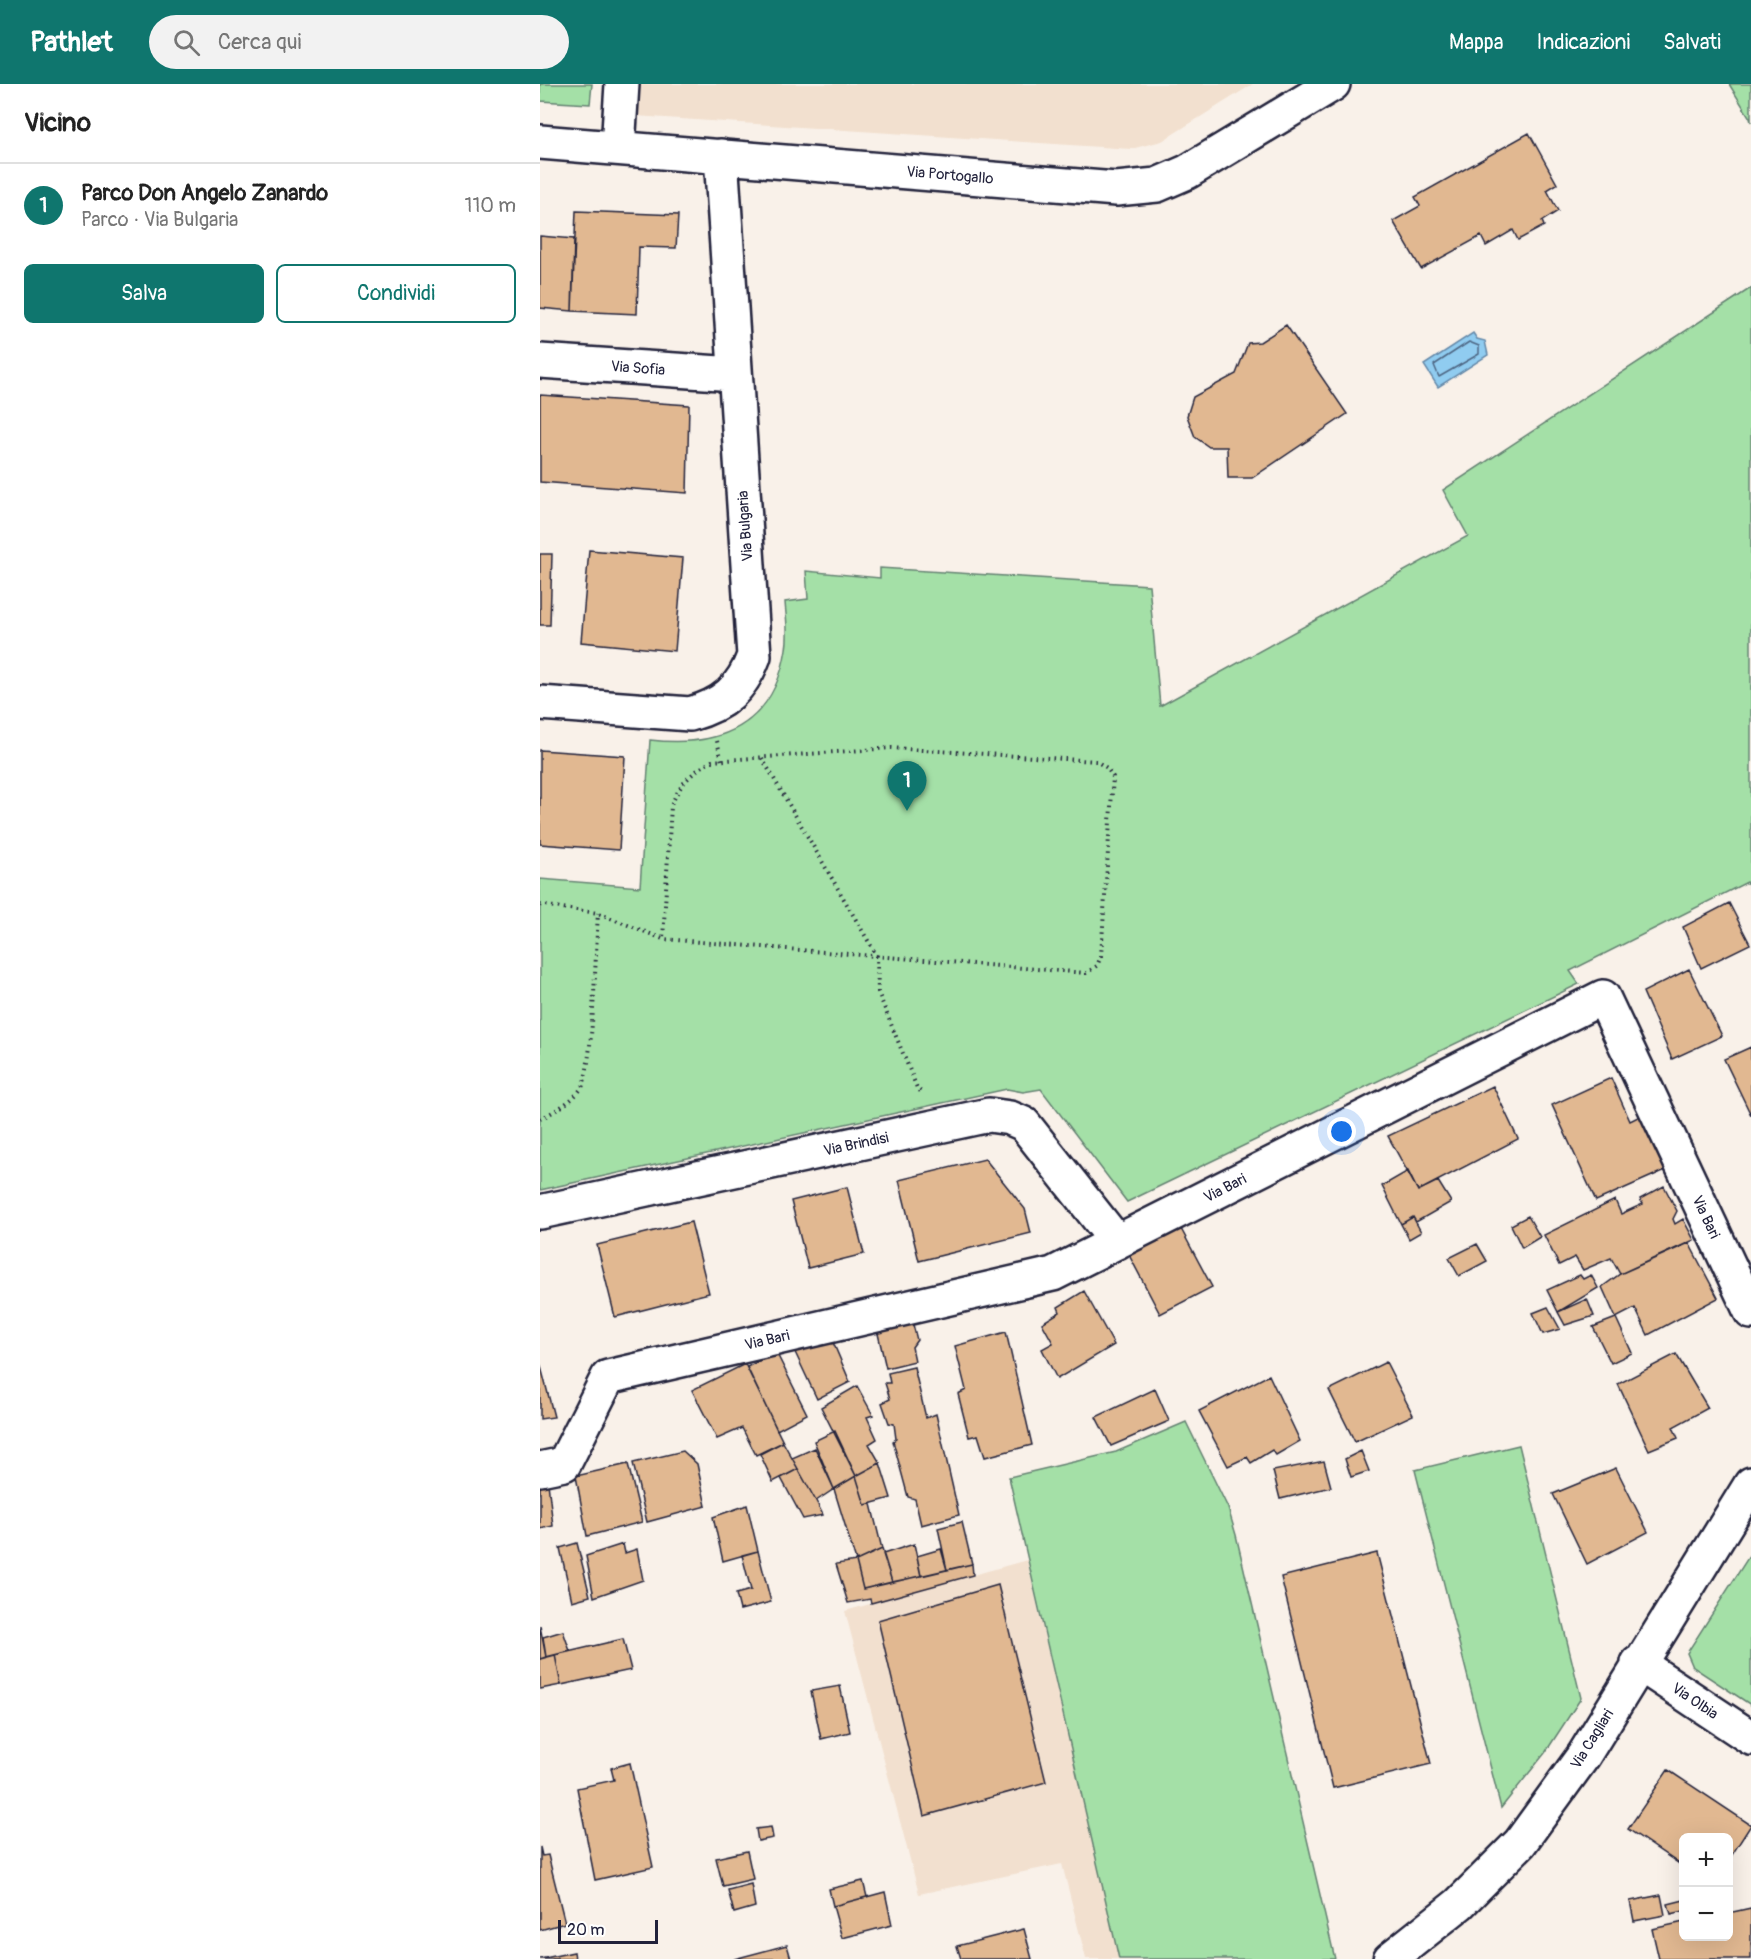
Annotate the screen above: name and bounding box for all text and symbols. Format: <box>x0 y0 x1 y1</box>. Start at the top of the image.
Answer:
search box <box>149 15 569 69</box>
text: Pathlet <box>30 25 113 60</box>
icon: search <box>170 26 203 59</box>
text: Cerca qui <box>218 28 301 56</box>
text: Mappa <box>1449 29 1504 56</box>
text: Indicazioni <box>1537 29 1630 56</box>
text: Salvati <box>1663 29 1721 56</box>
text: Vicino <box>24 107 91 139</box>
street label: Via Portogallo <box>906 162 994 189</box>
text: Parco Don Angelo Zanardo <box>81 179 328 207</box>
text: 1 <box>40 193 47 218</box>
text: 110 m <box>465 193 516 218</box>
text: Parco · Via Bulgaria <box>81 207 238 232</box>
button: Salva <box>24 264 264 323</box>
button: Condividi <box>276 264 516 323</box>
street label: Via Sofia <box>610 357 666 380</box>
street label: Via Bulgaria <box>734 490 757 562</box>
pin: 1 <box>888 762 926 811</box>
your location <box>1327 1117 1356 1146</box>
street label: Via Brindisi <box>822 1128 891 1161</box>
street label: Via Bari <box>1201 1170 1250 1207</box>
street label: Via Bari <box>1687 1193 1724 1242</box>
street label: Via Bari <box>743 1326 792 1355</box>
street label: Via Olbia <box>1668 1679 1722 1724</box>
street label: Via Cagliari <box>1567 1706 1618 1773</box>
map controls <box>1679 1833 1733 1941</box>
button: + <box>1679 1833 1733 1887</box>
button: − <box>1679 1887 1733 1941</box>
scale bar <box>558 1917 658 1944</box>
text: 20 m <box>567 1920 605 1940</box>

